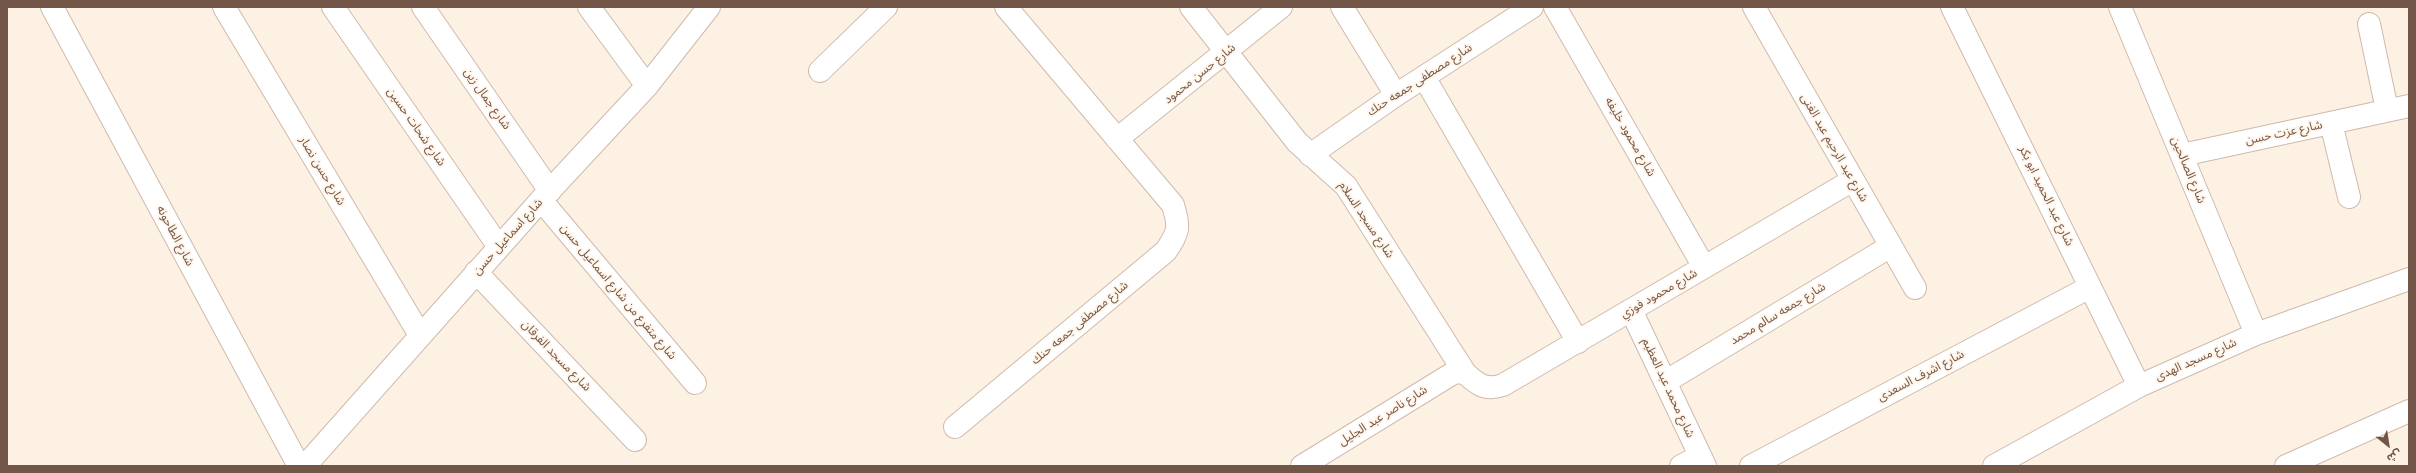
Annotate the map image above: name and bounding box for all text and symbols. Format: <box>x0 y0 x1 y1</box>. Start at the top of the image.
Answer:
street label: شارع حسن محمود <box>1161 41 1239 107</box>
street label: شارع مصطفى جمعه حنك <box>1365 41 1475 119</box>
street label: شارع جمال زين <box>460 65 514 133</box>
street label: شارع شحات حسين <box>384 85 448 169</box>
street label: شارع عبد الرحيم عبد الغنى <box>1797 91 1871 205</box>
street label: شارع محمود خليفه <box>1602 95 1658 179</box>
street label: شارع عزت حسن <box>2244 118 2324 148</box>
street label: شارع حسن نصار <box>296 134 348 208</box>
street label: شارع الصالحين <box>2167 134 2209 206</box>
street label: شارع عبد الحميد ابو بكر <box>2015 144 2077 248</box>
street label: شارع مسجد السلام <box>1335 179 1397 261</box>
street label: شارع اسماعيل حسن <box>470 196 546 278</box>
street label: شارع الطاحونه <box>153 203 197 269</box>
street label: شارع متفرع من شارع اسماعيل حسن <box>557 221 679 363</box>
street label: شارع محمود فوزي <box>1618 266 1700 322</box>
street label: شارع مصطفى جمعه حنك <box>1029 278 1131 368</box>
street label: شارع جمعه سالم محمد <box>1728 280 1828 348</box>
street label: شارع مسجد الفرقان <box>518 317 594 395</box>
street label: شارع محمد عبد العظيم <box>1639 336 1697 440</box>
street label: شارع مسجد الهدى <box>2153 336 2239 384</box>
street label: شارع اشرف السعدى <box>1875 347 1967 405</box>
street label: شارع ناصر عبد الجليل <box>1336 383 1430 449</box>
north arrow <box>2368 425 2408 465</box>
text: ش <box>2384 446 2404 465</box>

